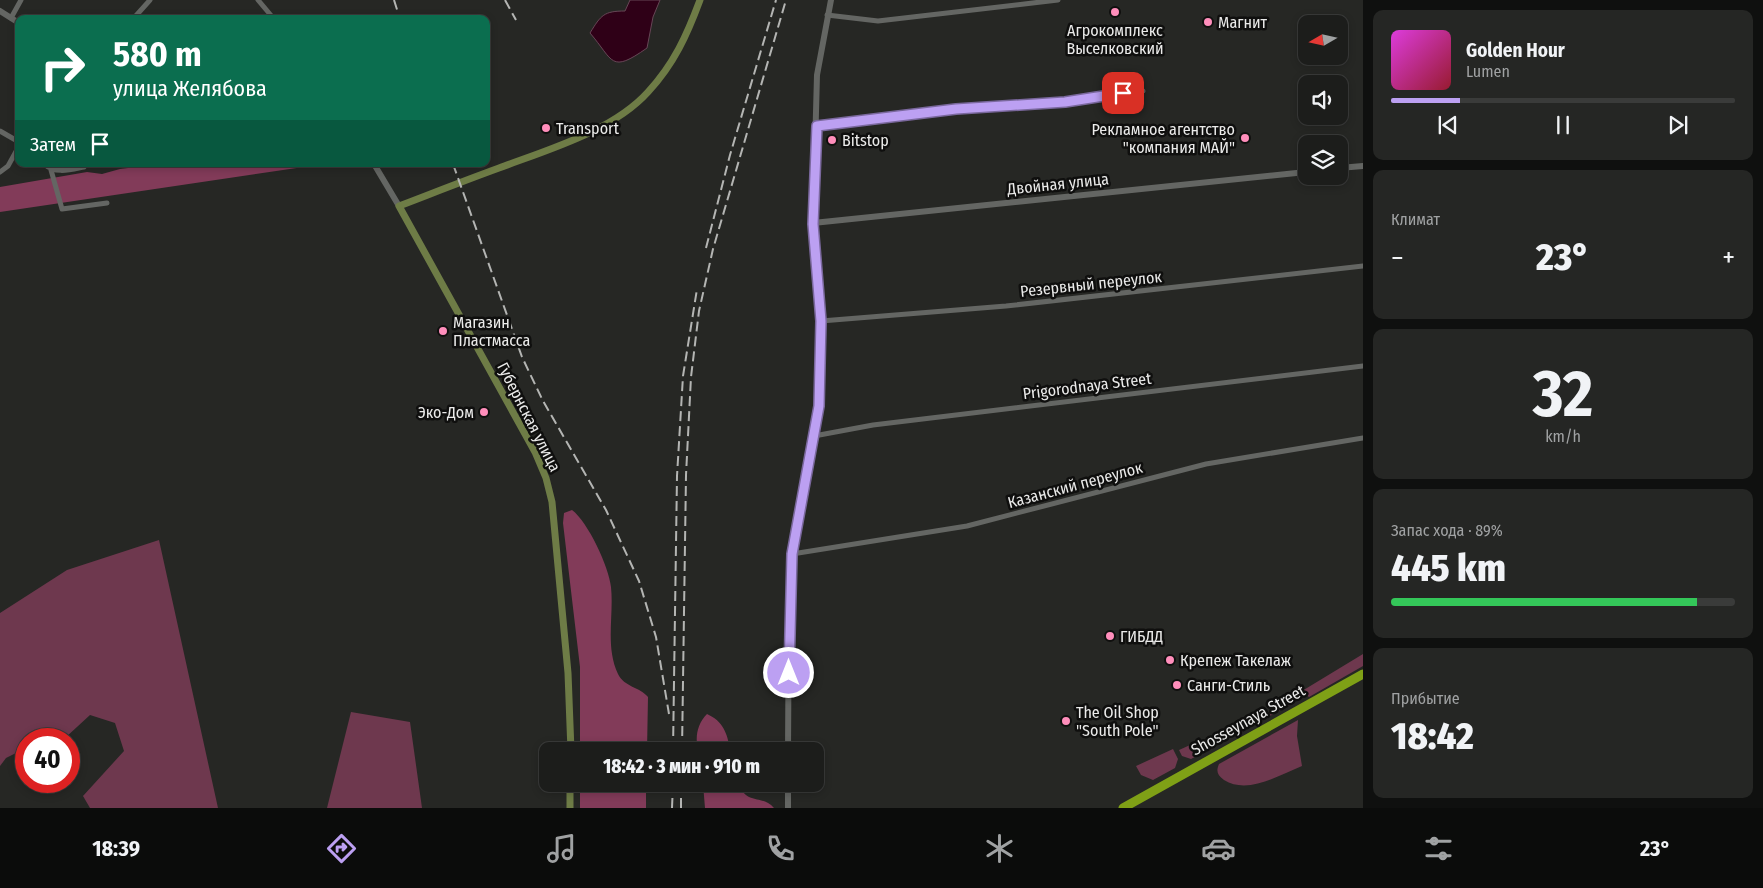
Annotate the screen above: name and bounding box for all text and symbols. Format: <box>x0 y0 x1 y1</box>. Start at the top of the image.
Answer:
marker: Агрокомплекс Выселковский <box>1109 6 1121 18</box>
place label: Магнит <box>1218 13 1268 32</box>
north arrow <box>1298 15 1348 65</box>
map controls <box>1298 15 1348 185</box>
marker: Магнит <box>1202 16 1214 28</box>
place label: Агрокомплекс Выселковский <box>1066 21 1164 58</box>
text: 580 m <box>113 33 202 75</box>
icon: right <box>30 35 95 100</box>
text: Golden Hour <box>1466 39 1565 62</box>
text: Lumen <box>1466 62 1510 81</box>
pin <box>1102 72 1144 114</box>
text: улица Желябова <box>113 75 267 102</box>
button: sound <box>1298 75 1348 125</box>
icon: arrive <box>1109 79 1137 107</box>
icon: previous <box>1434 111 1462 139</box>
icon: pause <box>1549 111 1577 139</box>
icon: next <box>1664 111 1692 139</box>
place label: Transport <box>556 119 620 138</box>
place label: Рекламное агентство "компания МАЙ" <box>1091 120 1235 157</box>
marker: Transport <box>540 122 552 134</box>
icon: arrive <box>86 130 114 158</box>
place label: Bitstop <box>842 131 889 150</box>
marker: Рекламное агентство "компания МАЙ" <box>1239 132 1251 144</box>
text: Затем <box>30 133 76 156</box>
marker: Bitstop <box>826 134 838 146</box>
button: layers <box>1298 135 1348 185</box>
street label: Двойная улица <box>1005 169 1110 199</box>
text: Климат <box>1391 210 1440 229</box>
text: 23° <box>1536 234 1590 280</box>
text: − <box>1391 241 1404 274</box>
text: + <box>1722 241 1735 274</box>
street label: Резервный переулок <box>1019 267 1163 301</box>
place label: Магазин Пластмасса <box>453 313 531 350</box>
marker: Магазин Пластмасса <box>437 325 449 337</box>
text: 32 <box>1533 355 1593 433</box>
street label: Губернская улица <box>493 359 565 475</box>
street label: Prigorodnaya Street <box>1022 369 1153 403</box>
place label: Эко-Дом <box>418 403 474 422</box>
marker: Эко-Дом <box>478 406 490 418</box>
text: km/h <box>1545 427 1581 446</box>
street label: Казанский переулок <box>1006 458 1145 512</box>
text: Запас хода · 89% <box>1391 521 1503 540</box>
text: 445 km <box>1391 545 1506 591</box>
place label: ГИБДД <box>1120 627 1163 646</box>
marker: ГИБДД <box>1104 630 1116 642</box>
position arrow <box>762 646 814 698</box>
place label: Крепеж Такелаж <box>1180 651 1292 670</box>
marker: Крепеж Такелаж <box>1164 654 1176 666</box>
place label: Санги-Стиль <box>1187 676 1270 695</box>
marker: Санги-Стиль <box>1171 679 1183 691</box>
street label: Shosseynaya Street <box>1188 680 1309 759</box>
text: Прибытие <box>1391 689 1460 708</box>
place label: The Oil Shop "South Pole" <box>1076 703 1159 740</box>
text: 18:42 <box>1391 713 1474 759</box>
marker: The Oil Shop "South Pole" <box>1060 715 1072 727</box>
speed limit sign: 40 <box>15 728 80 793</box>
text: 18:42 · 3 мин · 910 m <box>603 755 760 778</box>
icon: directions <box>324 831 359 866</box>
icon: music <box>544 831 579 866</box>
icon: phone <box>763 831 798 866</box>
icon: climate <box>982 831 1017 866</box>
icon: car <box>1201 831 1236 866</box>
icon: filters <box>1421 831 1456 866</box>
text: 18:39 <box>92 835 140 862</box>
text: 23° <box>1640 835 1671 862</box>

